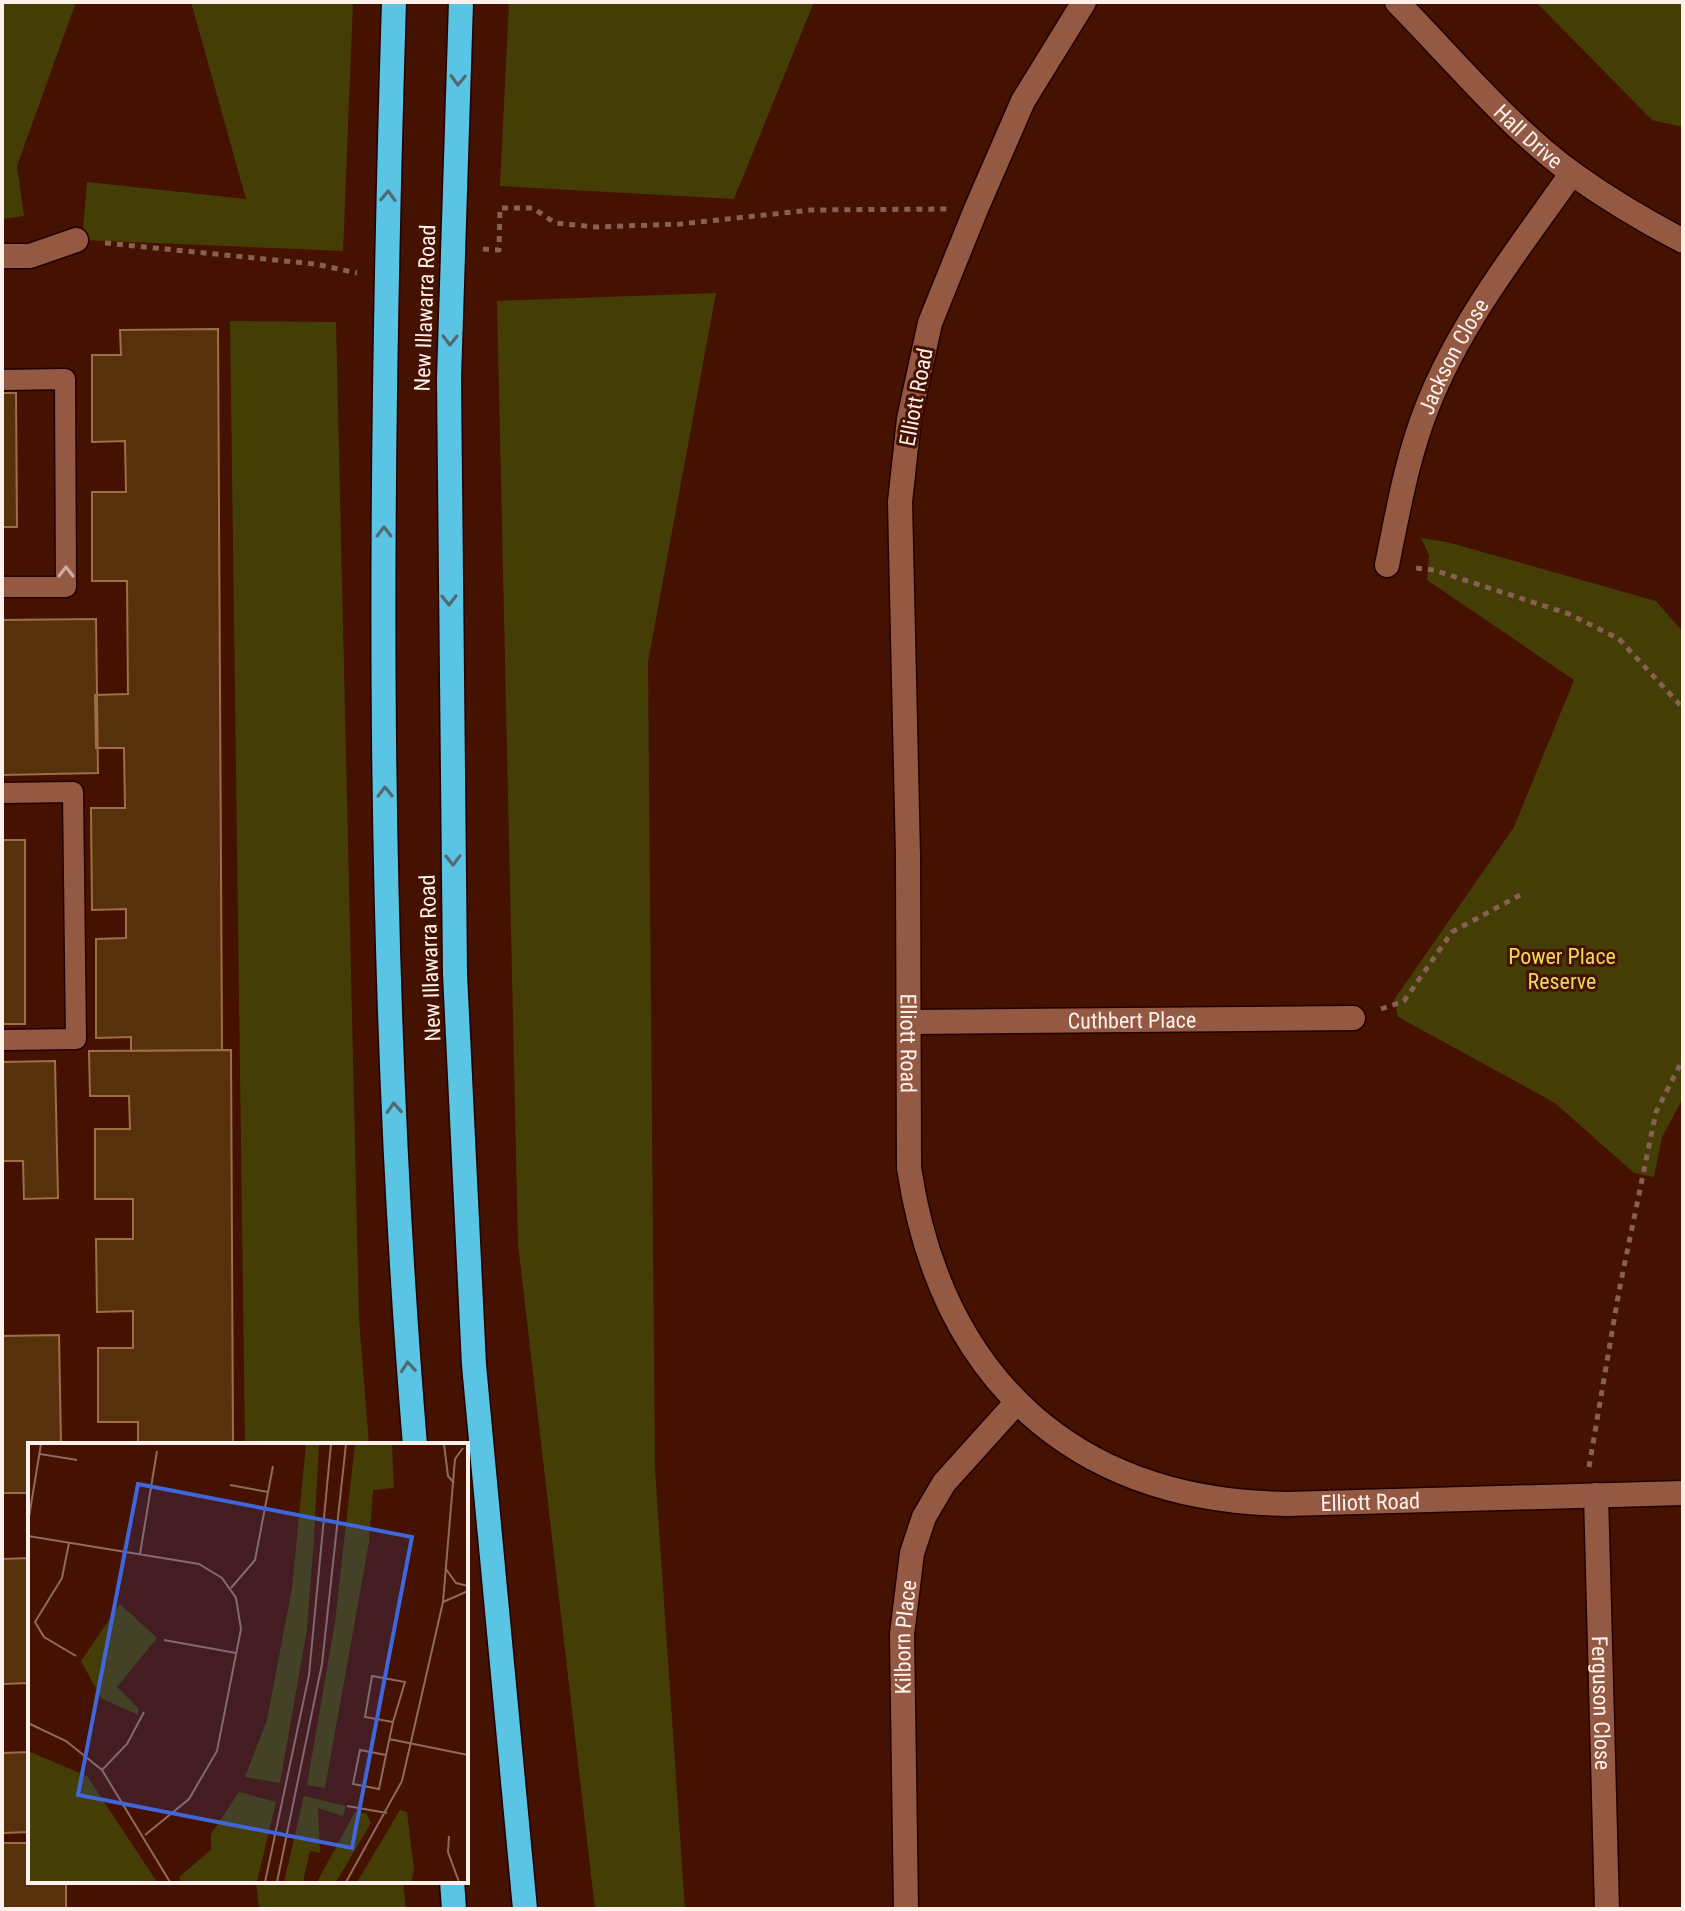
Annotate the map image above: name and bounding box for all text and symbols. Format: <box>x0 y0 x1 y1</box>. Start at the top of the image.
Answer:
one-way arrow <box>450 74 467 87</box>
street label: Hall Drive <box>1489 99 1568 174</box>
one-way arrow <box>380 189 397 202</box>
street label: New Illawarra Road <box>410 224 440 392</box>
street label: Jackson Close <box>1413 294 1493 418</box>
one-way arrow <box>441 334 458 347</box>
street label: Elliott Road <box>894 346 938 448</box>
one-way arrow <box>375 525 393 538</box>
one-way arrow <box>57 565 75 578</box>
one-way arrow <box>440 594 457 607</box>
one-way arrow <box>377 785 394 798</box>
one-way arrow <box>444 854 462 867</box>
street label: New Illawarra Road <box>415 874 445 1042</box>
park label: Power Place Reserve <box>1508 944 1616 994</box>
street label: Elliott Road <box>896 993 921 1093</box>
street label: Cuthbert Place <box>1068 1007 1196 1033</box>
one-way arrow <box>386 1101 403 1114</box>
one-way arrow <box>400 1360 417 1373</box>
inset map <box>28 1443 468 1883</box>
street label: Elliott Road <box>1320 1488 1420 1516</box>
street label: Kilborn Place <box>889 1579 921 1695</box>
street label: Ferguson Close <box>1587 1635 1616 1770</box>

